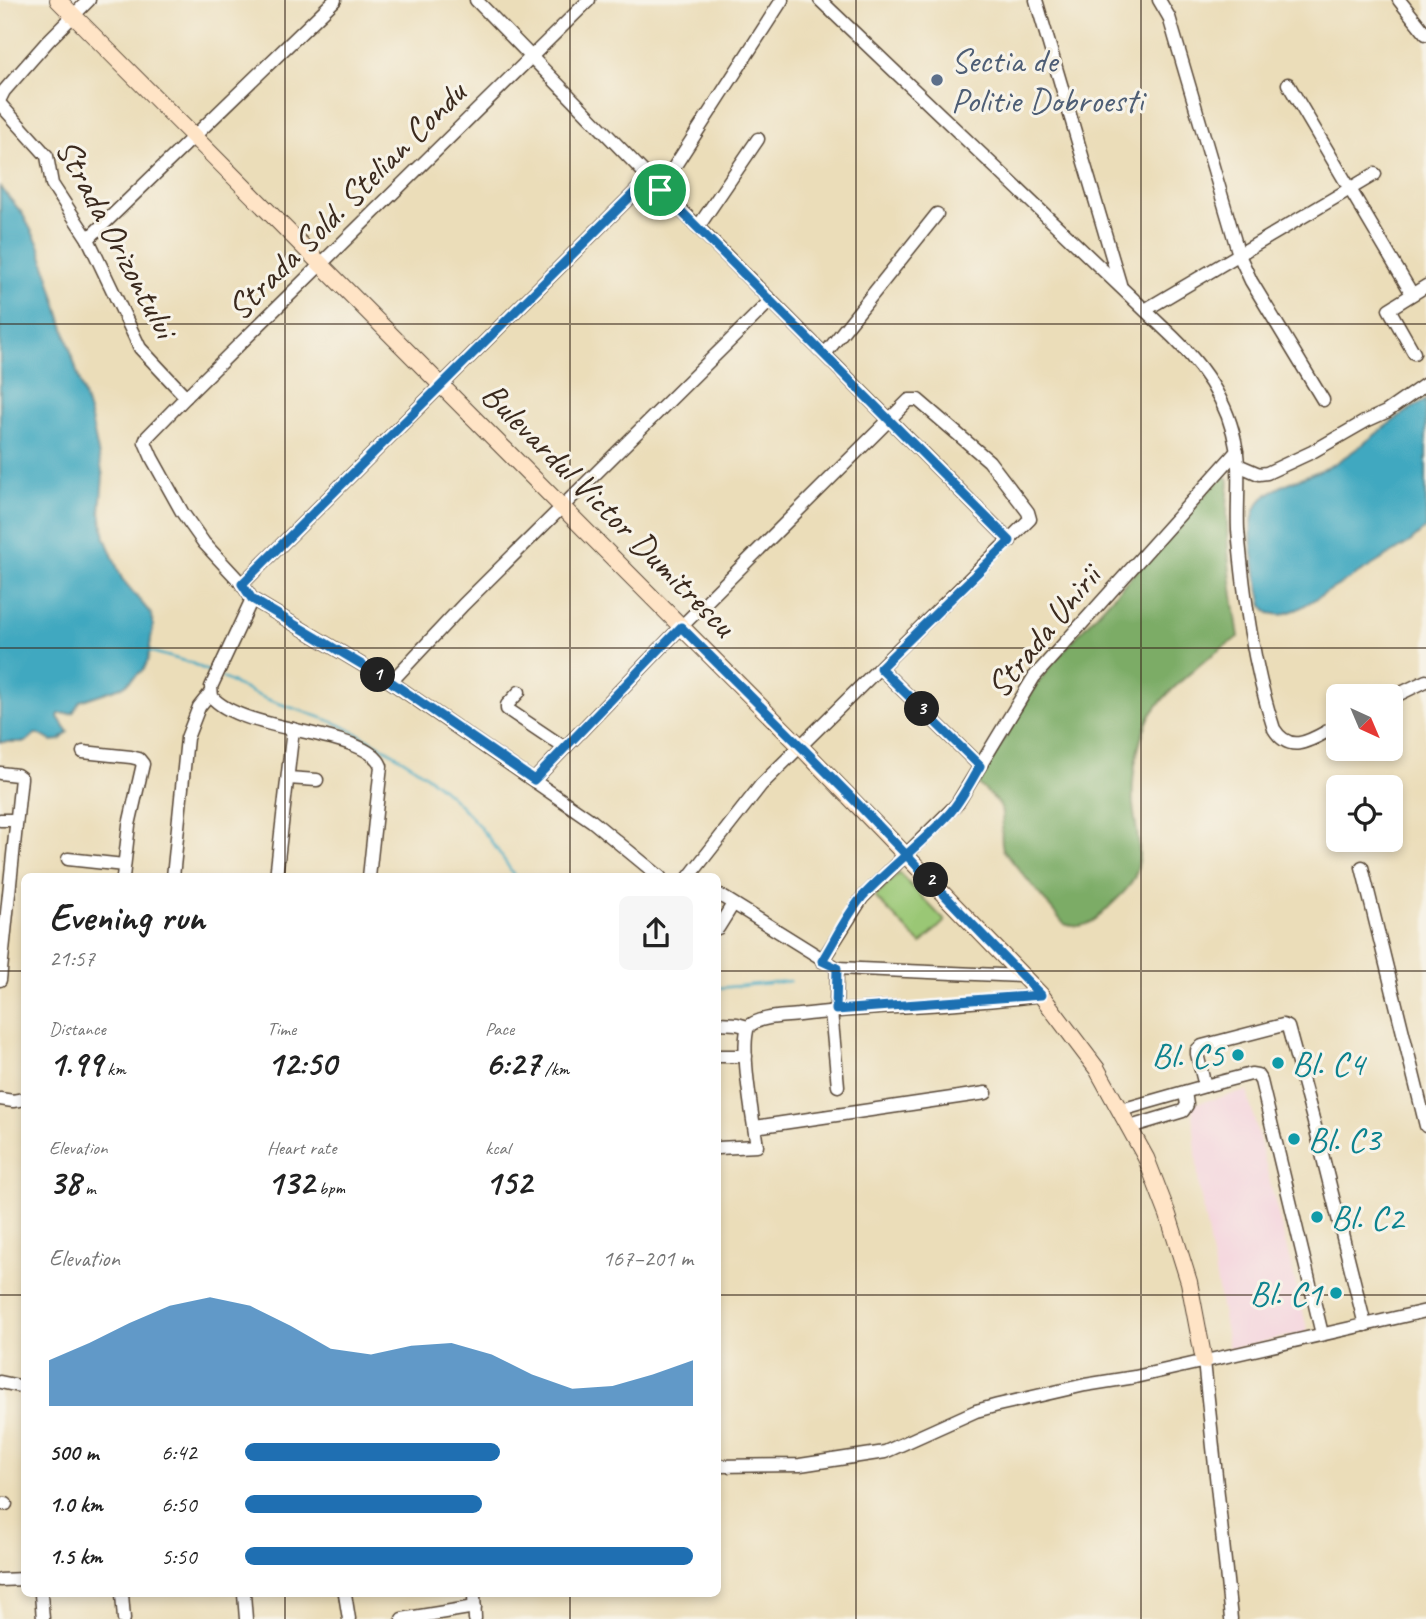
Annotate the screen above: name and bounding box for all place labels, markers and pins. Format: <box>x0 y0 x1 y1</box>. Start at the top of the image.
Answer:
place label: Sectia de Politie Dobroesti <box>951 38 1148 123</box>
marker: Sectia de Politie Dobroesti <box>929 72 945 88</box>
pin <box>630 160 690 220</box>
pin: 1 <box>360 658 396 692</box>
pin: 3 <box>904 692 940 726</box>
pin: 2 <box>914 862 948 898</box>
place label: Bl. C5 <box>1152 1033 1226 1078</box>
place label: Bl. C4 <box>1292 1041 1367 1086</box>
marker: Bl. C5 <box>1230 1047 1246 1063</box>
marker: Bl. C4 <box>1270 1055 1286 1071</box>
place label: Bl. C3 <box>1308 1117 1382 1162</box>
marker: Bl. C3 <box>1286 1131 1302 1147</box>
place label: Bl. C2 <box>1331 1195 1406 1240</box>
marker: Bl. C2 <box>1309 1209 1325 1225</box>
place label: Bl. C1 <box>1250 1271 1324 1316</box>
marker: Bl. C1 <box>1328 1285 1344 1301</box>

